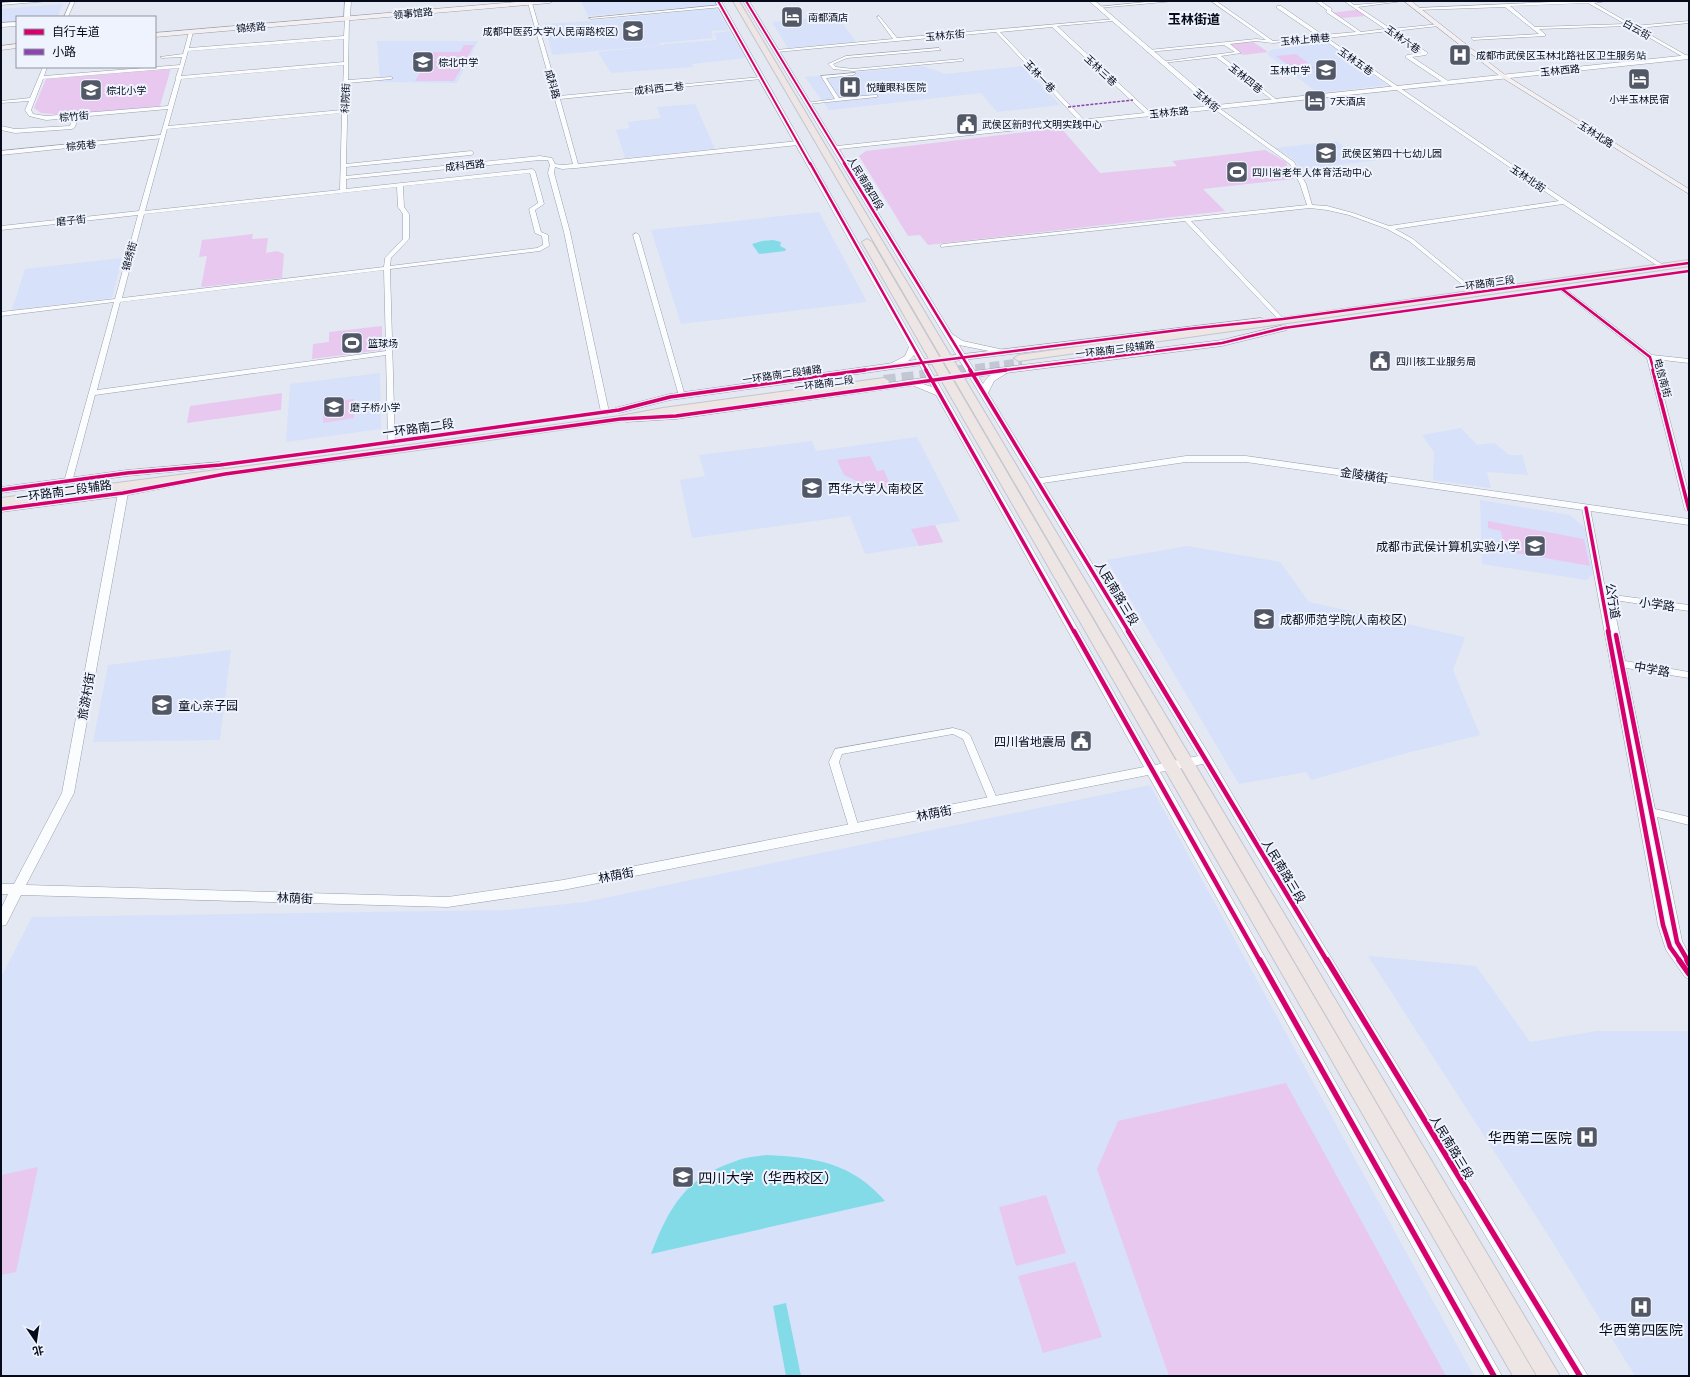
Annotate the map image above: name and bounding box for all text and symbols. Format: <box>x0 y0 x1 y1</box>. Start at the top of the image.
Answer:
hotel icon: 南都酒店 <box>779 4 805 30</box>
street label: 领事馆路 <box>393 5 433 21</box>
place label: 南都酒店 <box>808 11 848 23</box>
district label: 玉林街道 <box>1168 11 1220 27</box>
legend <box>16 16 156 68</box>
street label: 白云街 <box>1621 16 1653 42</box>
school or university icon: 成都中医药大学(人民南路校区) <box>620 18 646 44</box>
street label: 锦绣路 <box>236 20 266 34</box>
street label: 玉林六巷 <box>1383 23 1423 55</box>
text: 自行车道 <box>52 24 100 39</box>
place label: 成都中医药大学(人民南路校区) <box>483 25 618 37</box>
street label: 玉林东街 <box>925 27 965 43</box>
street label: 玉林上横巷 <box>1280 31 1330 47</box>
hospital icon: 成都市武侯区玉林北路社区卫生服务站 <box>1447 42 1473 68</box>
text: 小路 <box>52 44 76 59</box>
street label: 玉林五巷 <box>1336 45 1376 77</box>
school or university icon: 棕北中学 <box>410 49 436 75</box>
place label: 成都市武侯区玉林北路社区卫生服务站 <box>1476 49 1646 61</box>
street label: 玉林三巷 <box>1082 52 1120 88</box>
place label: 棕北中学 <box>438 56 478 68</box>
street label: 玉林一巷 <box>1022 57 1058 95</box>
school or university icon: 玉林中学 <box>1313 57 1339 83</box>
street label: 玉林四巷 <box>1227 61 1265 95</box>
street label: 玉林西路 <box>1539 62 1581 78</box>
place label: 玉林中学 <box>1270 64 1310 76</box>
hotel icon: 小半玉林民宿 <box>1626 66 1652 92</box>
street label: 成科路 <box>543 68 563 100</box>
hospital icon: 悦瞳眼科医院 <box>837 74 863 100</box>
school or university icon: 棕北小学 <box>78 77 104 103</box>
street label: 成科西二巷 <box>634 79 684 97</box>
place label: 悦瞳眼科医院 <box>866 81 926 93</box>
street label: 科院街 <box>338 83 352 113</box>
place label: 棕北小学 <box>106 84 146 96</box>
street label: 玉林街 <box>1192 86 1222 114</box>
hotel icon: 7天酒店 <box>1302 88 1328 114</box>
place label: 小半玉林民宿 <box>1609 93 1669 105</box>
place label: 7天酒店 <box>1330 95 1366 107</box>
street label: 玉林东路 <box>1148 104 1190 120</box>
street label: 棕竹街 <box>59 109 89 123</box>
public building icon: 武侯区新时代文明实践中心 <box>954 111 980 137</box>
place label: 武侯区新时代文明实践中心 <box>982 118 1102 130</box>
street label: 玉林北路 <box>1576 118 1616 150</box>
street label: 棕苑巷 <box>65 137 97 153</box>
school or university icon: 武侯区第四十七幼儿园 <box>1313 140 1339 166</box>
place label: 武侯区第四十七幼儿园 <box>1342 147 1442 159</box>
street label: 人民南路四段 <box>845 154 887 212</box>
street label: 成科西路 <box>444 157 486 173</box>
sports icon: 四川省老年人体育活动中心 <box>1224 159 1250 185</box>
street label: 玉林北街 <box>1508 162 1548 194</box>
place label: 四川省老年人体育活动中心 <box>1252 166 1372 178</box>
street label: 磨子街 <box>55 212 87 228</box>
street label: 锦绣街 <box>119 240 139 272</box>
street label: 一环路南三段 <box>1454 273 1516 293</box>
sports icon: 篮球场 <box>339 330 365 356</box>
place label: 篮球场 <box>368 337 398 349</box>
street label: 一环路南三段辅路 <box>1075 338 1155 360</box>
public building icon: 四川核工业服务局 <box>1367 348 1393 374</box>
place label: 四川核工业服务局 <box>1396 355 1476 367</box>
street label: 电信南街 <box>1652 357 1674 399</box>
street label: 一环路南二段辅路 <box>742 362 822 386</box>
street label: 一环路南二段 <box>793 373 855 393</box>
school or university icon: 磨子桥小学 <box>321 394 347 420</box>
place label: 磨子桥小学 <box>350 401 400 413</box>
street label: 一环路南二段 <box>381 416 455 440</box>
street label: 金陵横街 <box>1339 464 1389 486</box>
school or university icon: 西华大学人南校区 <box>799 475 825 501</box>
street label: 一环路南二段辅路 <box>15 477 113 505</box>
place label: 西华大学人南校区 <box>828 481 924 496</box>
school or university icon: 成都市武侯计算机实验小学 <box>1522 533 1548 559</box>
place label: 成都市武侯计算机实验小学 <box>1376 539 1520 554</box>
street label: 人民南路三段 <box>1092 558 1142 628</box>
street label: 公行道 <box>1602 582 1624 620</box>
street label: 小学路 <box>1638 594 1676 614</box>
school or university icon: 成都师范学院(人南校区) <box>1251 606 1277 632</box>
place label: 成都师范学院(人南校区) <box>1280 612 1406 627</box>
street label: 中学路 <box>1633 658 1671 680</box>
street label: 旅游村街 <box>74 671 98 721</box>
school or university icon: 童心亲子园 <box>149 692 175 718</box>
place label: 童心亲子园 <box>178 698 238 713</box>
public building icon: 四川省地震局 <box>1068 728 1094 754</box>
place label: 四川省地震局 <box>994 734 1066 749</box>
street label: 林荫街 <box>915 802 953 824</box>
street label: 人民南路三段 <box>1259 836 1309 906</box>
street label: 林荫街 <box>597 864 635 886</box>
street label: 林荫街 <box>277 890 313 906</box>
street label: 人民南路三段 <box>1427 1112 1477 1182</box>
hospital icon: 华西第二医院 <box>1574 1124 1600 1150</box>
place label: 华西第二医院 <box>1488 1129 1572 1146</box>
school or university icon: 四川大学（华西校区） <box>670 1164 696 1190</box>
place label: 四川大学（华西校区） <box>698 1169 838 1186</box>
hospital icon: 华西第四医院 <box>1628 1294 1654 1320</box>
north arrow <box>16 1321 56 1361</box>
place label: 华西第四医院 <box>1599 1321 1683 1338</box>
text: 北 <box>32 1344 45 1359</box>

